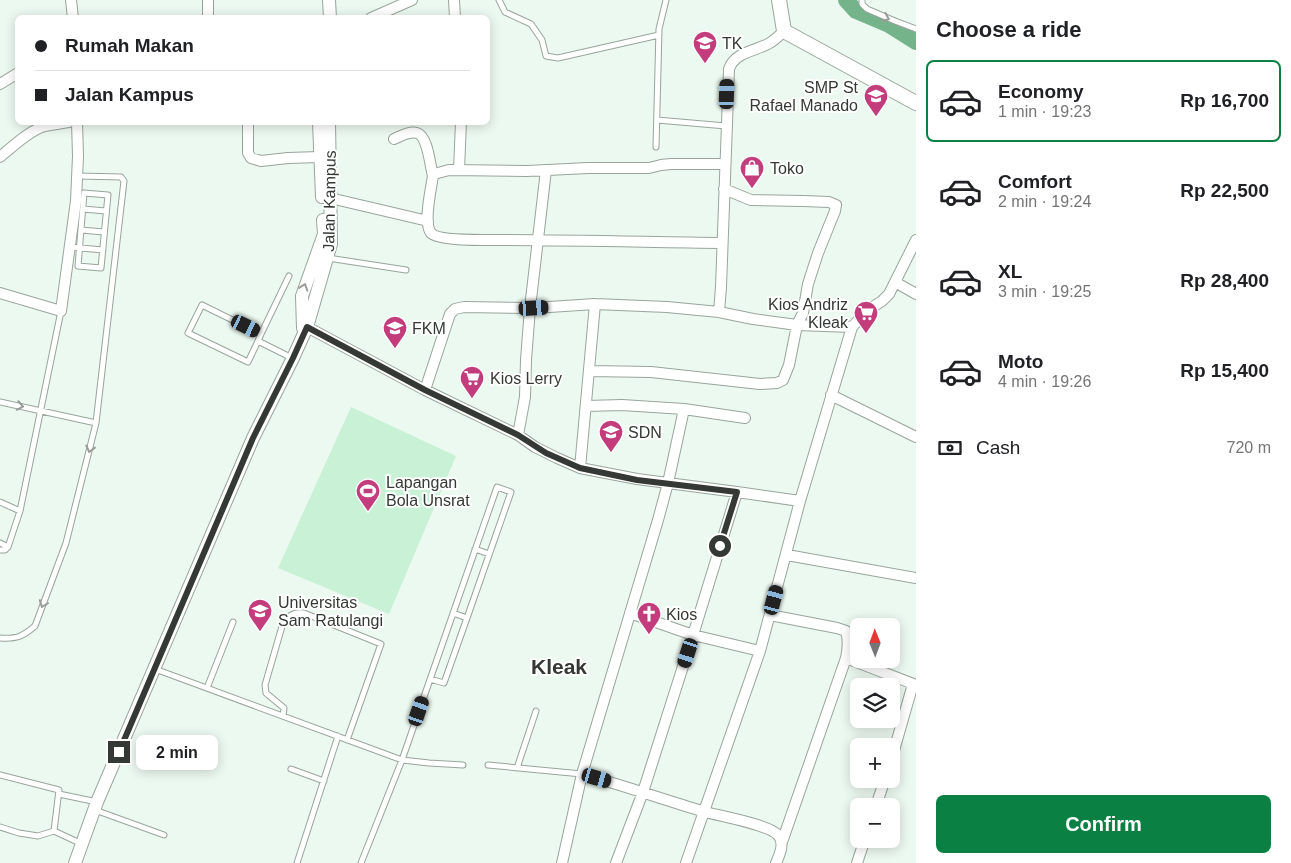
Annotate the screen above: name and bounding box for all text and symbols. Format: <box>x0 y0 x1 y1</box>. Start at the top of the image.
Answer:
one-way arrow <box>881 11 890 22</box>
text: Choose a ride <box>936 17 1081 42</box>
school or university icon: TK <box>692 30 718 64</box>
text: Rumah Makan <box>65 35 194 56</box>
place label: TK <box>722 35 743 52</box>
car <box>718 79 735 109</box>
place label: SMP St Rafael Manado <box>749 79 859 114</box>
icon: car <box>938 79 983 124</box>
text: Economy <box>998 81 1084 102</box>
school or university icon: SMP St Rafael Manado <box>863 83 889 117</box>
text: Jalan Kampus <box>65 84 194 105</box>
text: Rp 16,700 <box>1180 90 1269 111</box>
text: 1 min · 19:23 <box>998 103 1091 120</box>
street label: Jalan Kampus <box>320 150 339 252</box>
shop icon: Toko <box>739 155 765 189</box>
place label: Toko <box>770 160 804 177</box>
icon: car <box>938 169 983 214</box>
text: Comfort <box>998 171 1072 192</box>
text: Rp 22,500 <box>1180 180 1269 201</box>
text: 2 min · 19:24 <box>998 193 1091 210</box>
icon: car <box>938 259 983 304</box>
text: XL <box>998 261 1022 282</box>
text: Rp 28,400 <box>1180 270 1269 291</box>
text: 3 min · 19:25 <box>998 283 1091 300</box>
one-way arrow <box>299 284 309 292</box>
place label: Kios Andriz Kleak <box>768 296 849 331</box>
car <box>518 300 549 316</box>
supermarket icon: Kios Andriz Kleak <box>853 300 879 334</box>
car <box>229 313 262 339</box>
school or university icon: FKM <box>382 315 408 349</box>
place label: FKM <box>412 320 446 337</box>
icon: car <box>938 349 983 394</box>
text: Moto <box>998 351 1043 372</box>
text: Rp 15,400 <box>1180 360 1269 381</box>
supermarket icon: Kios Lerry <box>459 365 485 399</box>
place label: Kios Lerry <box>490 370 562 387</box>
text: 4 min · 19:26 <box>998 373 1091 390</box>
one-way arrow <box>16 401 25 411</box>
school or university icon: SDN <box>598 419 624 453</box>
place label: SDN <box>628 424 662 441</box>
icon: cash <box>936 434 964 462</box>
text: Cash <box>976 437 1020 458</box>
text: 720 m <box>1227 439 1271 456</box>
one-way arrow <box>85 444 96 453</box>
place label: Lapangan Bola Unsrat <box>386 474 470 509</box>
sports icon: Lapangan Bola Unsrat <box>355 478 381 512</box>
route start <box>709 535 731 557</box>
car <box>762 584 785 616</box>
place label: Universitas Sam Ratulangi <box>278 594 383 629</box>
school or university icon: Universitas Sam Ratulangi <box>247 598 273 632</box>
one-way arrow <box>39 599 49 608</box>
church icon: Kios <box>636 601 662 635</box>
place label: Kios <box>666 606 697 623</box>
north arrow <box>850 618 900 668</box>
map controls <box>850 618 900 848</box>
car <box>676 636 699 670</box>
district label: Kleak <box>531 655 587 678</box>
button: layers <box>850 678 900 728</box>
car <box>407 694 430 728</box>
callout: 2 min <box>136 734 219 770</box>
button: + <box>850 738 900 788</box>
route end <box>108 741 130 763</box>
text: 2 min <box>156 744 198 761</box>
car <box>580 767 613 789</box>
button: Confirm <box>936 795 1271 853</box>
button: − <box>850 798 900 848</box>

